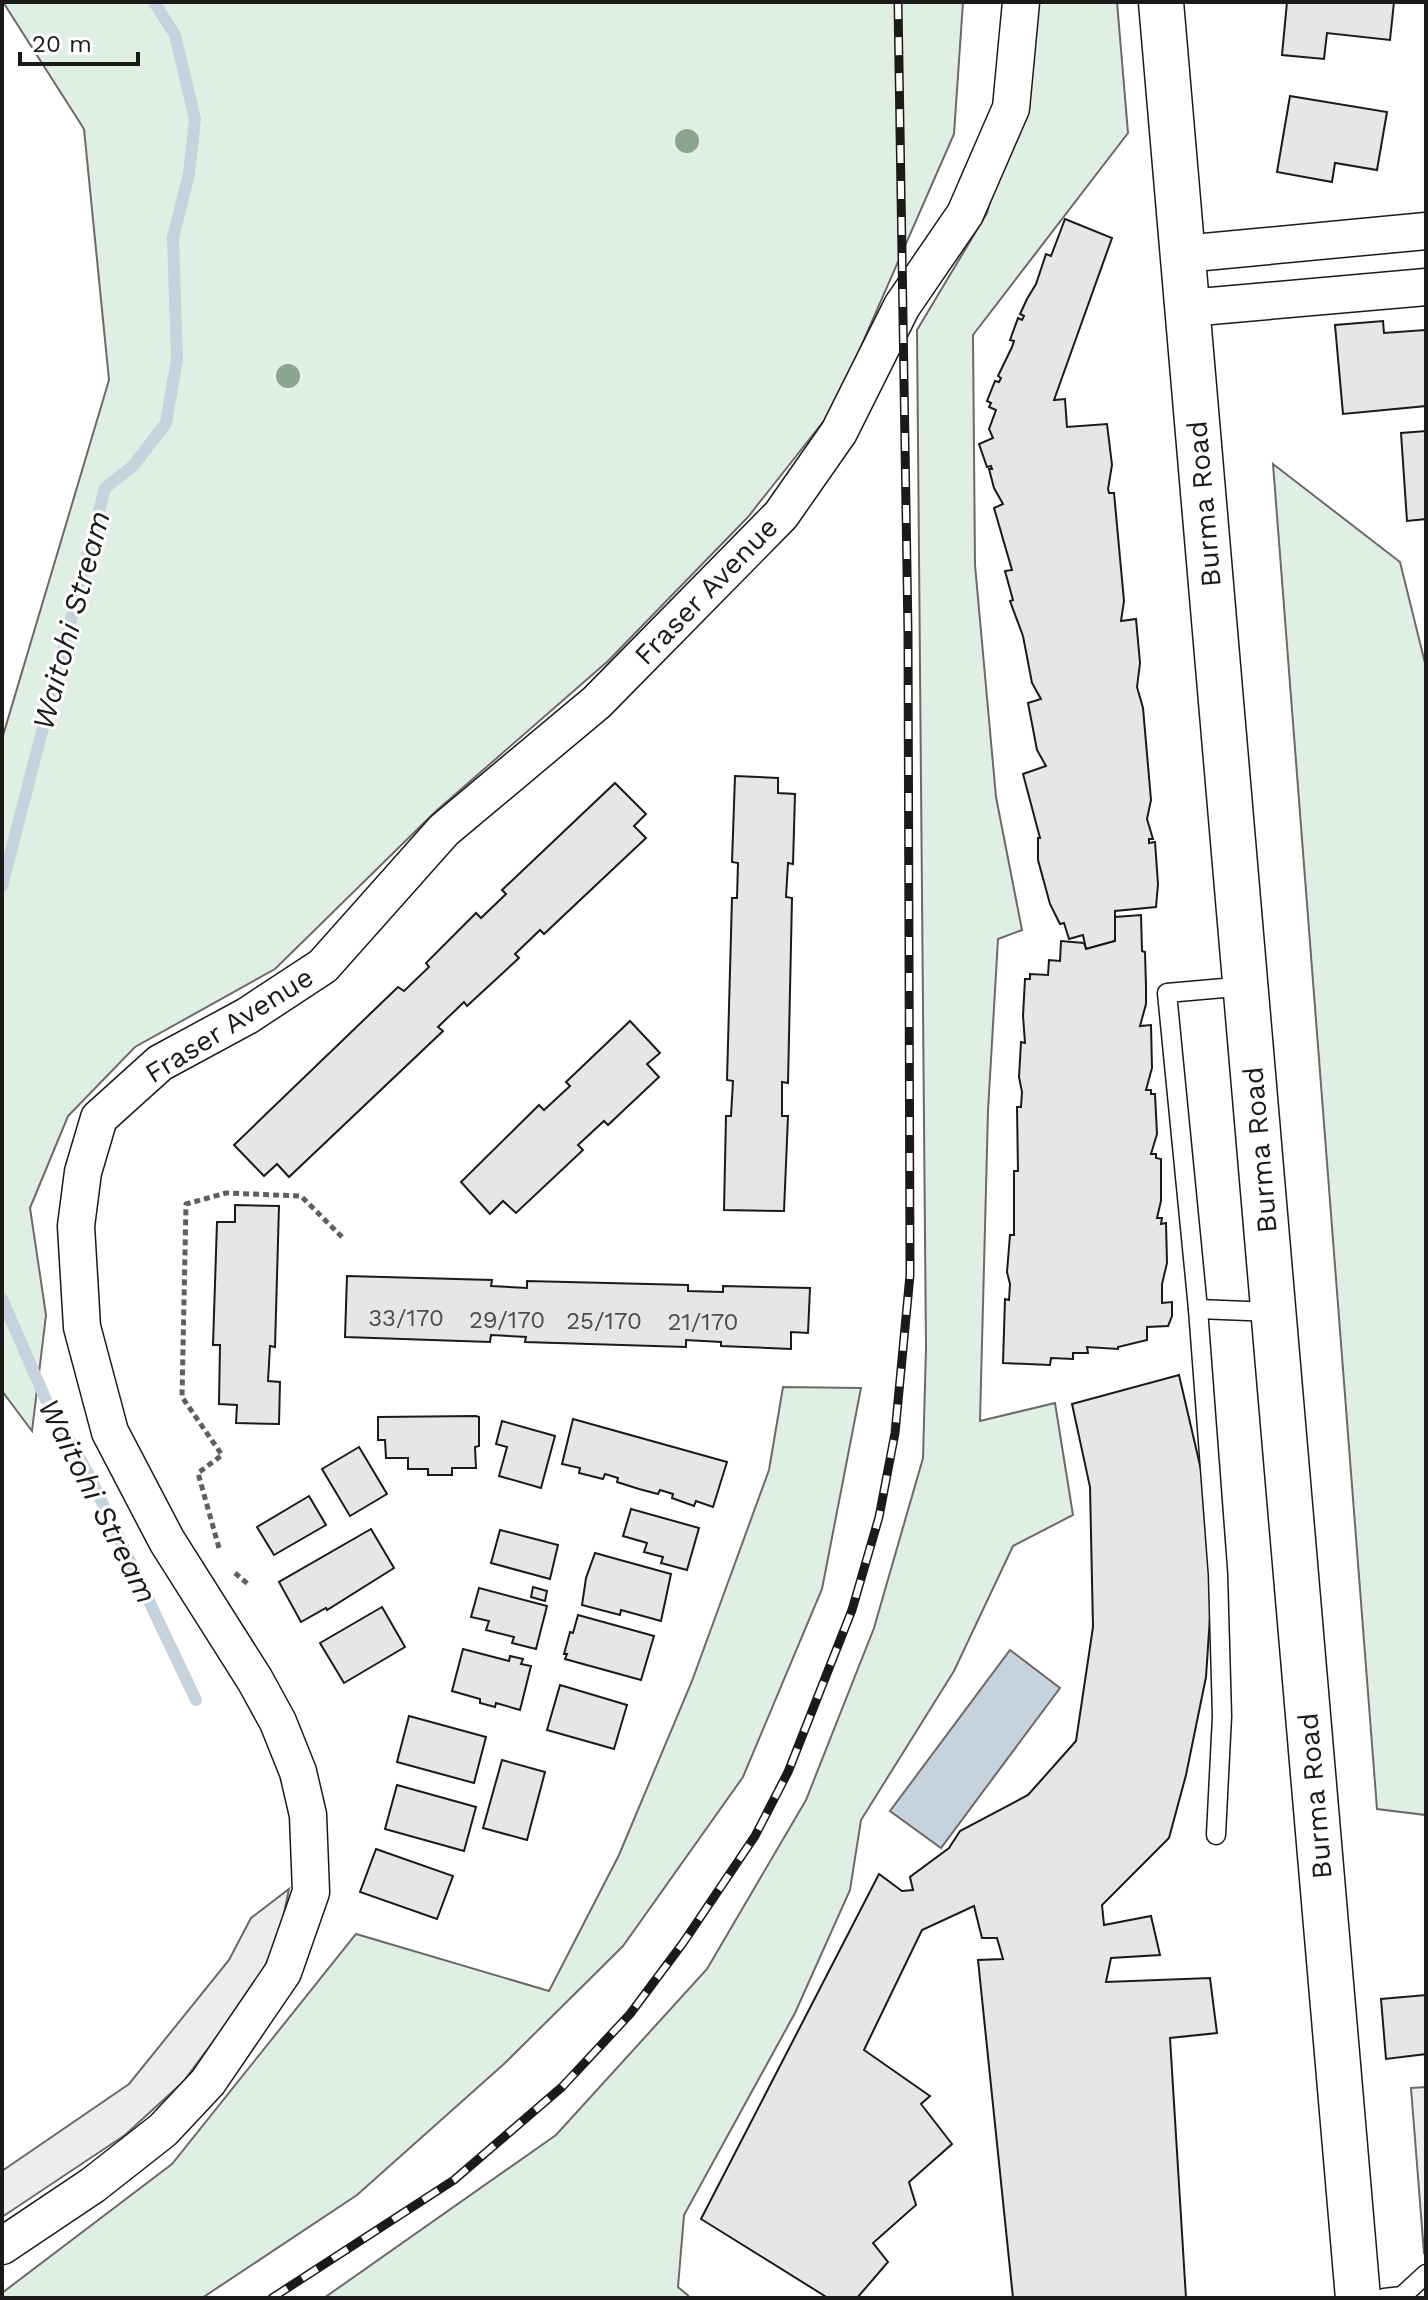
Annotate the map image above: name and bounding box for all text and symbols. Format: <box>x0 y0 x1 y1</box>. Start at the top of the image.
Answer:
scale bar <box>20 16 138 66</box>
text: 20 m <box>32 30 92 58</box>
street label: Burma Road <box>1180 419 1228 589</box>
water label: Waitohi Stream <box>25 507 117 733</box>
street label: Fraser Avenue <box>627 510 785 672</box>
street label: Fraser Avenue <box>139 960 319 1090</box>
street label: Burma Road <box>1236 1065 1284 1235</box>
house number: 33/170 <box>368 1304 444 1332</box>
house number: 29/170 <box>469 1306 545 1334</box>
house number: 25/170 <box>566 1307 642 1335</box>
house number: 21/170 <box>667 1308 739 1336</box>
water label: Waitohi Stream <box>31 1393 165 1609</box>
street label: Burma Road <box>1291 1711 1339 1881</box>

